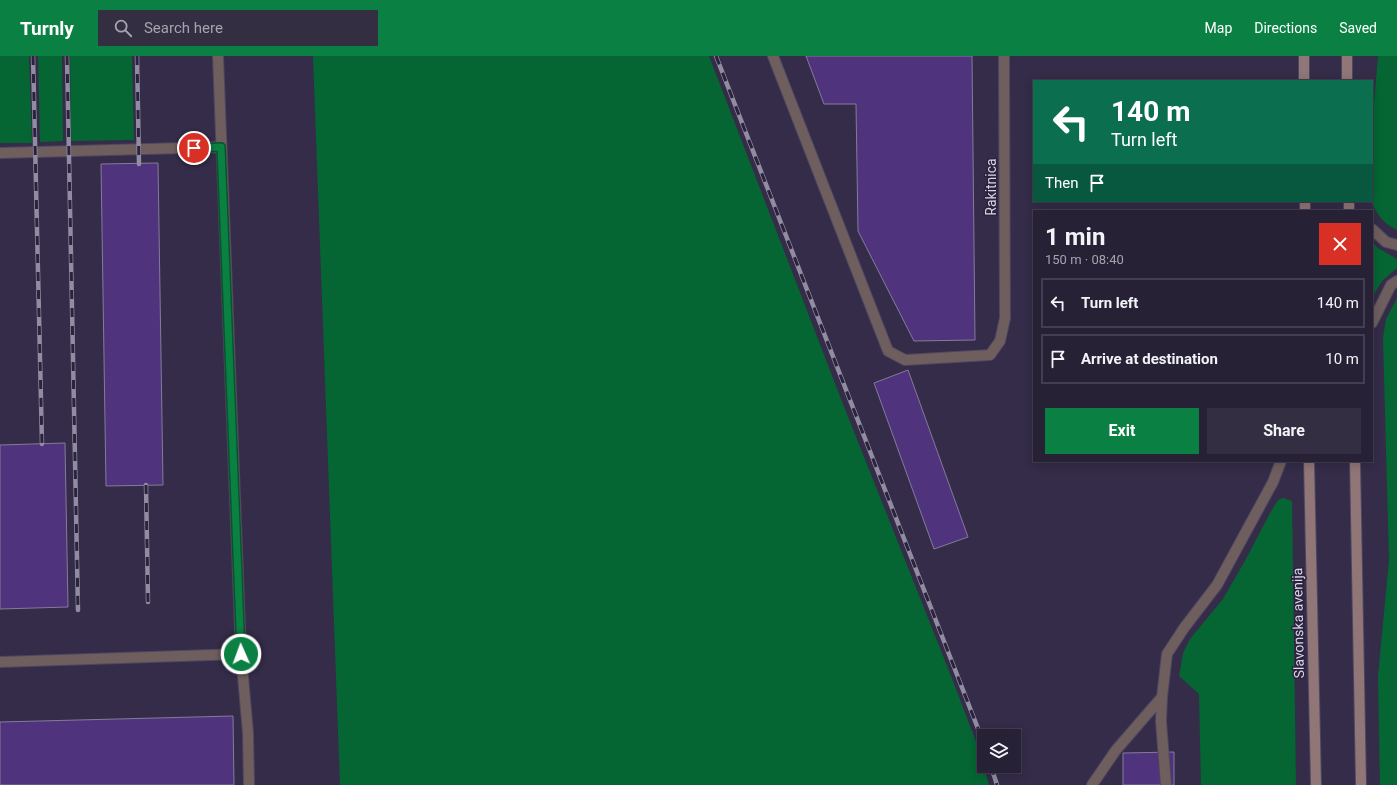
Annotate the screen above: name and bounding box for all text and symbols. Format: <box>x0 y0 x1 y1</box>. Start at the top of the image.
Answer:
search box <box>98 10 378 46</box>
text: Turnly <box>20 17 74 40</box>
icon: search <box>112 17 134 39</box>
text: Search here <box>144 19 223 37</box>
text: Map <box>1205 20 1232 36</box>
text: Directions <box>1254 20 1317 36</box>
text: Saved <box>1339 20 1377 36</box>
text: 140 m <box>1111 95 1190 128</box>
icon: left <box>1045 96 1097 148</box>
text: Turn left <box>1111 129 1177 150</box>
pin <box>177 131 211 165</box>
icon: arrive <box>183 137 205 159</box>
street label: Rakitnica <box>983 158 999 216</box>
icon: arrive <box>1086 172 1108 194</box>
text: Then <box>1045 174 1078 192</box>
text: 1 min <box>1045 223 1105 251</box>
button: close <box>1319 223 1361 265</box>
text: 150 m · 08:40 <box>1045 252 1124 267</box>
icon: left <box>1047 292 1069 314</box>
text: Turn left <box>1081 294 1138 312</box>
text: 140 m <box>1317 294 1359 312</box>
icon: arrive <box>1047 348 1069 370</box>
text: Arrive at destination <box>1081 350 1218 368</box>
text: 10 m <box>1325 350 1359 368</box>
button: Exit <box>1045 408 1199 454</box>
button: Share <box>1207 408 1361 454</box>
street label: Slavonska avenija <box>1289 567 1307 679</box>
position arrow <box>220 633 262 675</box>
map controls <box>977 729 1021 773</box>
button: layers <box>977 729 1021 773</box>

